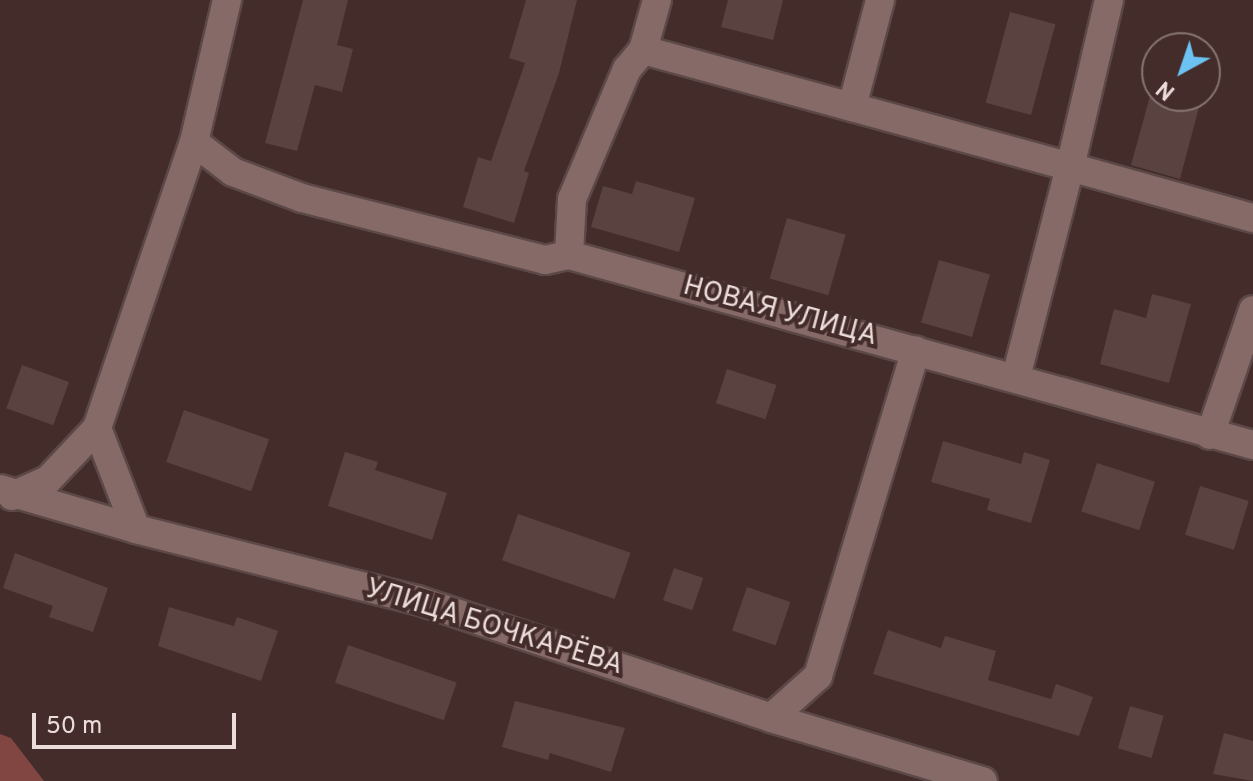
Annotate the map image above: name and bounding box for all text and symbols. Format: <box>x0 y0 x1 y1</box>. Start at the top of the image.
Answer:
north arrow <box>1141 32 1221 112</box>
text: N <box>1152 74 1181 105</box>
street label: НОВАЯ УЛИЦА <box>679 270 881 354</box>
street label: УЛИЦА БОЧКАРЁВА <box>361 573 627 683</box>
scale bar <box>36 697 240 747</box>
text: 50 m <box>46 712 102 742</box>

